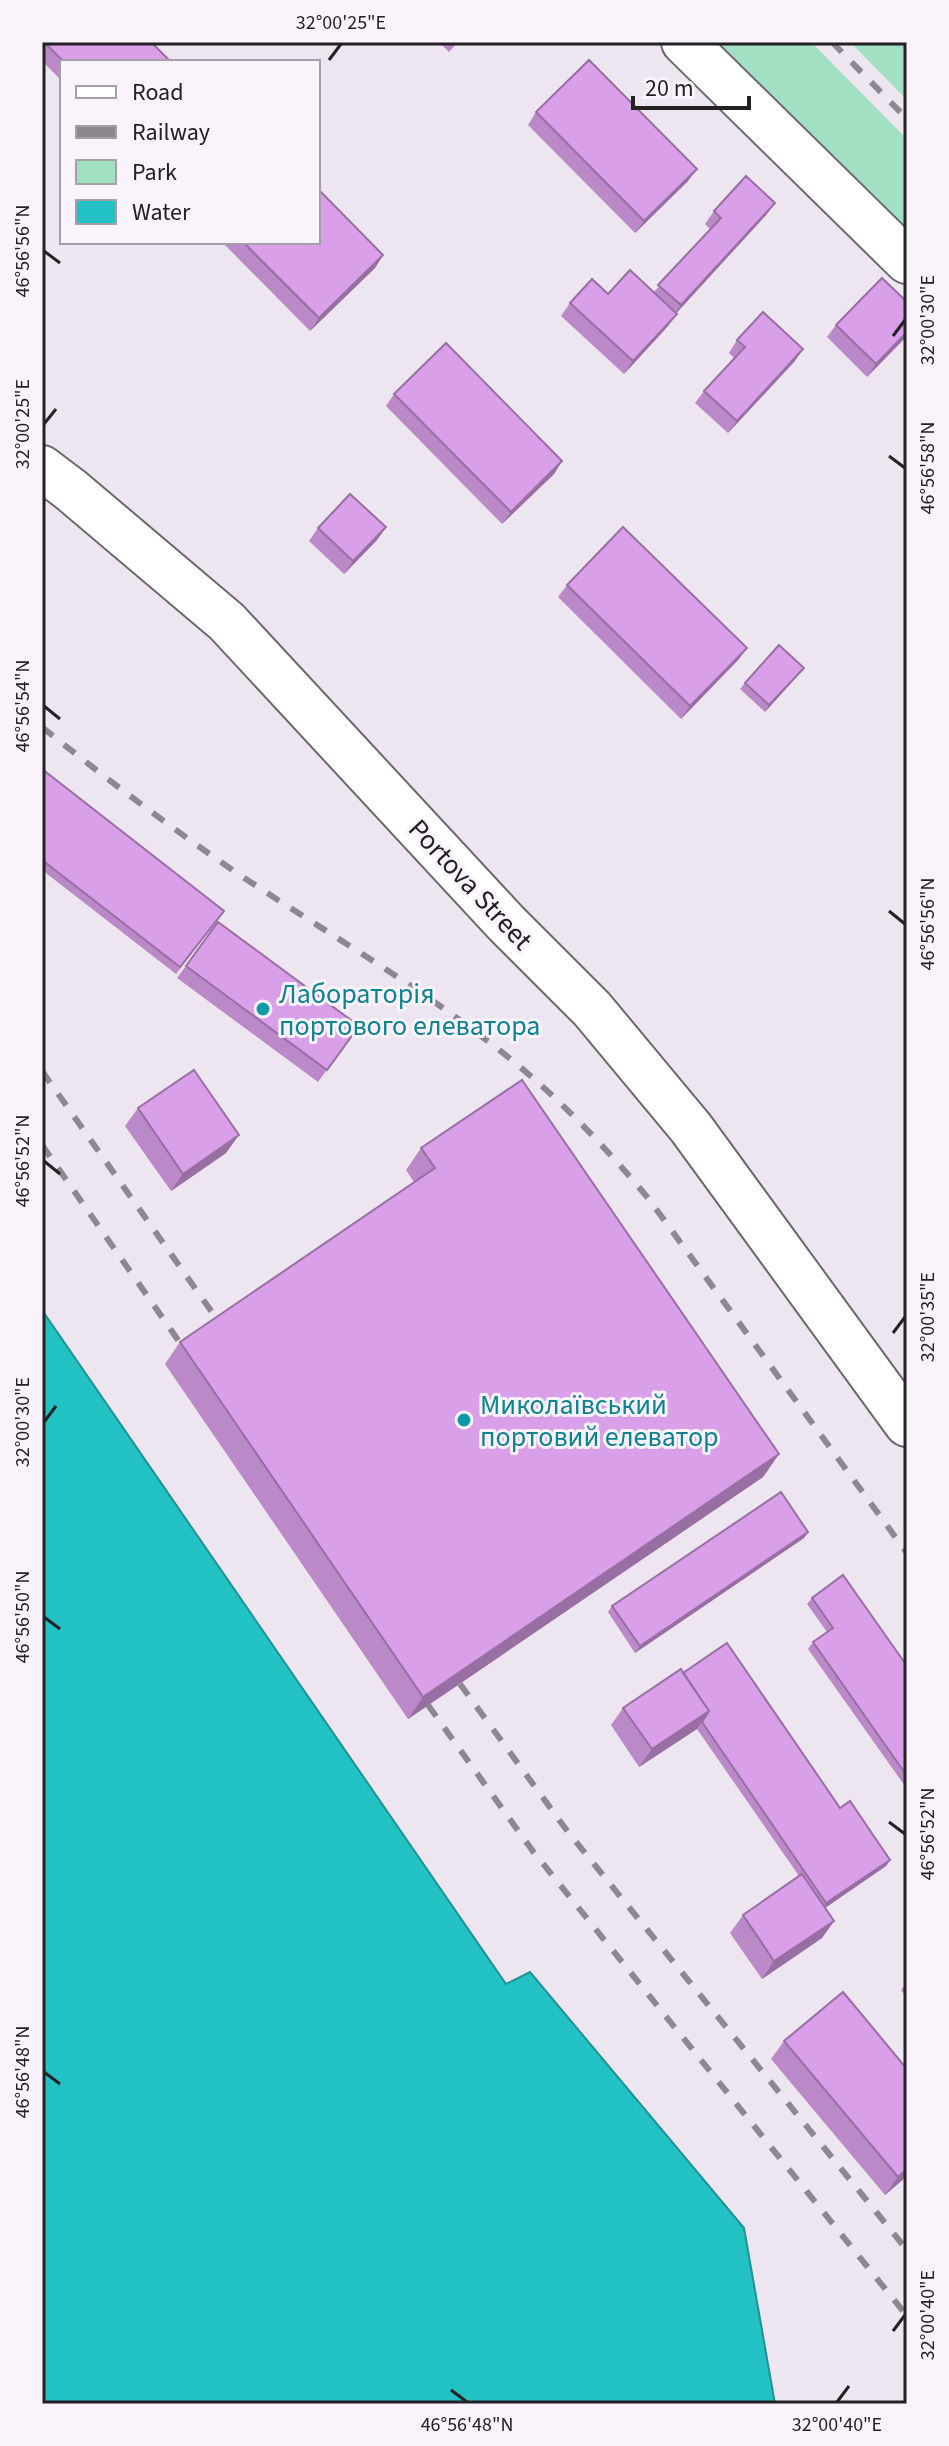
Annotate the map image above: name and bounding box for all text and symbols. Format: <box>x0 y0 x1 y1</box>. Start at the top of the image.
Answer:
text: 32°00'25"E <box>296 9 386 37</box>
legend <box>60 60 320 244</box>
scale bar <box>633 60 749 110</box>
text: 20 m <box>645 71 694 106</box>
text: Road <box>132 75 184 110</box>
text: Railway <box>132 115 210 150</box>
text: Park <box>132 155 177 190</box>
text: Water <box>132 195 191 230</box>
text: 46°56'56"N <box>9 205 37 297</box>
text: 32°00'30"E <box>914 275 942 365</box>
text: 32°00'25"E <box>9 379 37 469</box>
text: 46°56'58"N <box>914 422 942 514</box>
text: 46°56'54"N <box>9 660 37 752</box>
street label: Portova Street <box>399 810 542 960</box>
text: 46°56'56"N <box>914 878 942 970</box>
place label: Лабораторія портового елеватора <box>279 974 540 1046</box>
marker: Лабораторія портового елеватора <box>254 1000 272 1018</box>
text: 46°56'52"N <box>9 1115 37 1207</box>
text: 32°00'35"E <box>914 1272 942 1362</box>
text: 32°00'30"E <box>9 1377 37 1467</box>
place label: Миколаївський портовий елеватор <box>480 1385 719 1457</box>
marker: Миколаївський портовий елеватор <box>455 1411 473 1429</box>
text: 46°56'50"N <box>9 1571 37 1663</box>
text: 46°56'52"N <box>914 1788 942 1880</box>
text: 46°56'48"N <box>9 2026 37 2118</box>
text: 32°00'40"E <box>914 2270 942 2360</box>
text: 46°56'48"N <box>421 2411 513 2439</box>
text: 32°00'40"E <box>792 2411 882 2439</box>

